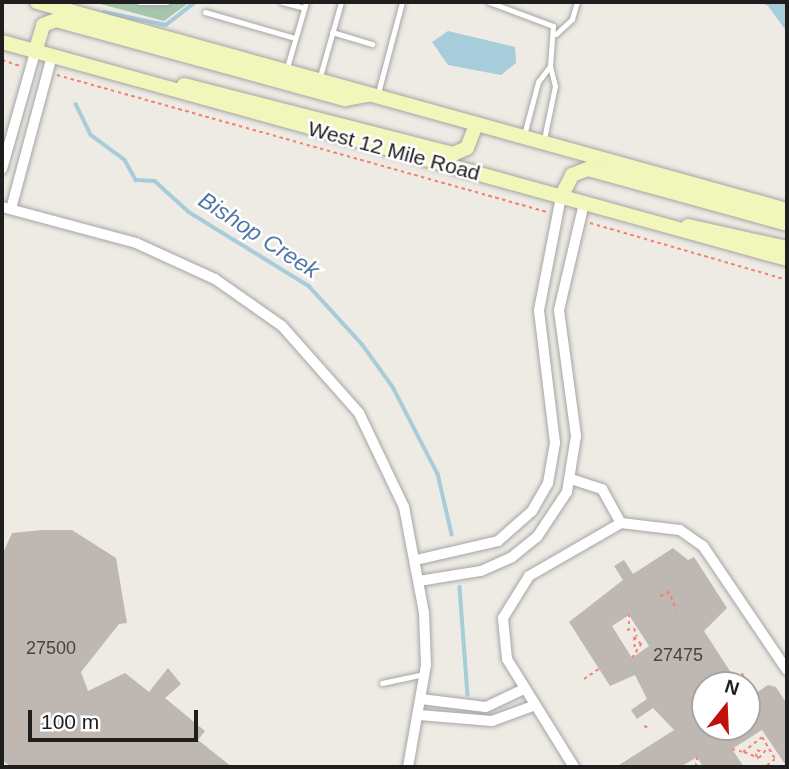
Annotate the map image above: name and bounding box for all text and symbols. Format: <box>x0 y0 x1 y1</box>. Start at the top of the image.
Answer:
street label: West 12 Mile Road <box>305 116 483 186</box>
water label: Bishop Creek <box>194 186 324 284</box>
house number: 27500 <box>26 637 76 659</box>
house number: 27475 <box>653 644 703 666</box>
north arrow <box>691 671 761 741</box>
text: N <box>722 675 742 700</box>
scale bar <box>32 696 201 740</box>
text: 100 m <box>41 710 99 733</box>

